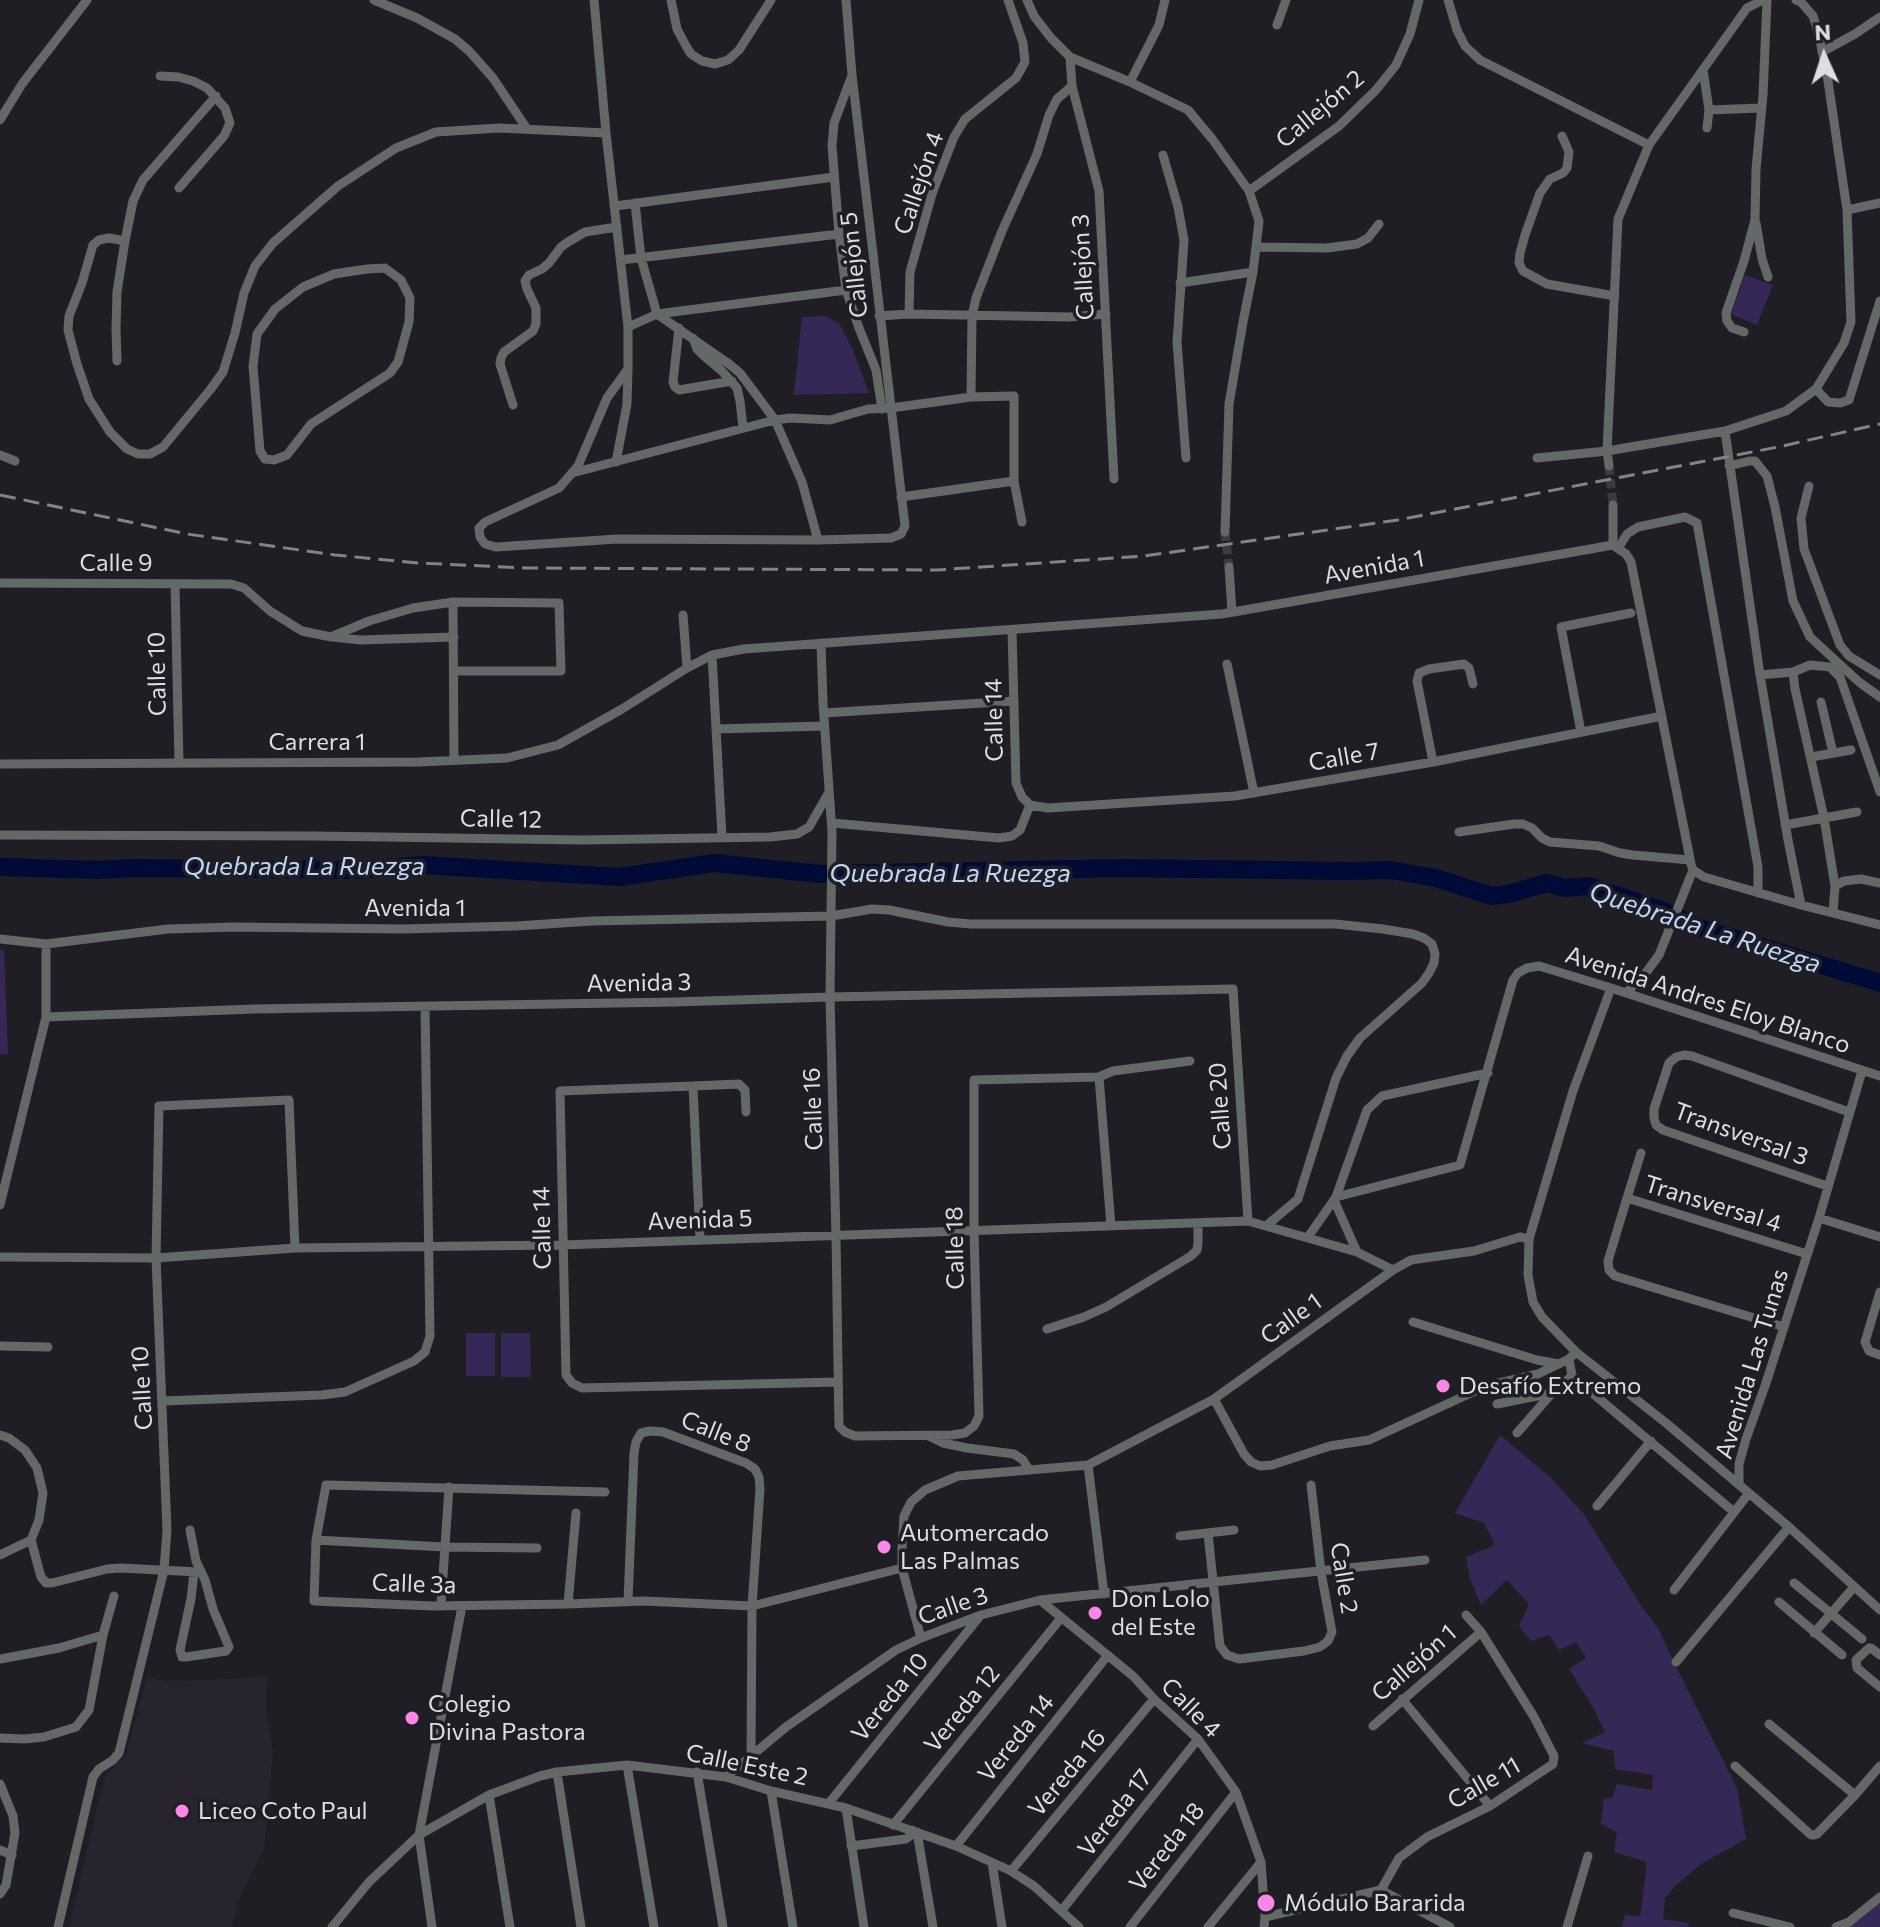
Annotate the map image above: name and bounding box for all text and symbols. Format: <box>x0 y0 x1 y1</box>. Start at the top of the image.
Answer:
north arrow <box>1784 16 1864 96</box>
text: N <box>1814 18 1832 45</box>
street label: Callejón 2 <box>1270 64 1370 154</box>
street label: Callejón 4 <box>888 128 950 238</box>
street label: Callejón 5 <box>834 211 874 319</box>
street label: Callejón 3 <box>1066 213 1100 321</box>
street label: Avenida 1 <box>1322 544 1426 590</box>
street label: Calle 9 <box>79 549 153 577</box>
street label: Calle 10 <box>142 632 172 716</box>
street label: Calle 14 <box>979 678 1009 762</box>
street label: Carrera 1 <box>268 728 366 756</box>
street label: Calle 7 <box>1306 737 1382 777</box>
street label: Calle 12 <box>460 804 542 834</box>
water label: Quebrada La Ruezga <box>183 850 425 882</box>
water label: Quebrada La Ruezga <box>829 857 1071 889</box>
water label: Quebrada La Ruezga <box>1585 876 1825 980</box>
street label: Avenida 1 <box>364 894 466 922</box>
street label: Avenida Andres Eloy Blanco <box>1562 940 1854 1060</box>
street label: Avenida 3 <box>586 968 692 998</box>
street label: Calle 20 <box>1203 1061 1237 1151</box>
street label: Calle 16 <box>797 1067 829 1151</box>
street label: Transversal 3 <box>1670 1096 1812 1172</box>
street label: Transversal 4 <box>1641 1169 1785 1239</box>
street label: Calle 14 <box>527 1186 557 1270</box>
street label: Avenida 5 <box>647 1204 753 1236</box>
street label: Calle 18 <box>940 1206 970 1290</box>
street label: Avenida Las Tunas <box>1709 1266 1795 1462</box>
street label: Calle 1 <box>1255 1287 1327 1351</box>
street label: Calle 10 <box>125 1345 159 1431</box>
place label: Desafío Extremo <box>1459 1372 1641 1400</box>
marker: Desafío Extremo <box>1434 1377 1452 1395</box>
street label: Calle 8 <box>677 1405 755 1459</box>
place label: Automercado Las Palmas <box>900 1519 1049 1575</box>
marker: Automercado Las Palmas <box>875 1538 893 1556</box>
street label: Calle 2 <box>1324 1540 1364 1616</box>
street label: Calle 3a <box>371 1568 457 1600</box>
street label: Calle 3 <box>914 1581 992 1631</box>
place label: Don Lolo del Este <box>1111 1585 1210 1641</box>
marker: Don Lolo del Este <box>1086 1604 1104 1622</box>
street label: Callejón 1 <box>1366 1618 1462 1708</box>
street label: Vereda 10 <box>845 1647 935 1747</box>
street label: Vereda 12 <box>918 1660 1006 1758</box>
street label: Calle 4 <box>1155 1672 1227 1744</box>
street label: Vereda 14 <box>972 1688 1060 1788</box>
place label: Colegio Divina Pastora <box>428 1690 586 1746</box>
marker: Colegio Divina Pastora <box>403 1709 421 1727</box>
street label: Vereda 16 <box>1022 1723 1112 1823</box>
street label: Calle Este 2 <box>684 1738 810 1792</box>
street label: Calle 11 <box>1443 1751 1525 1815</box>
street label: Vereda 17 <box>1072 1763 1158 1863</box>
place label: Liceo Coto Paul <box>198 1797 368 1825</box>
street label: Vereda 18 <box>1123 1797 1211 1897</box>
marker: Liceo Coto Paul <box>173 1802 191 1820</box>
place label: Módulo Bararida <box>1284 1889 1466 1917</box>
marker: Módulo Bararida <box>1255 1892 1277 1914</box>

